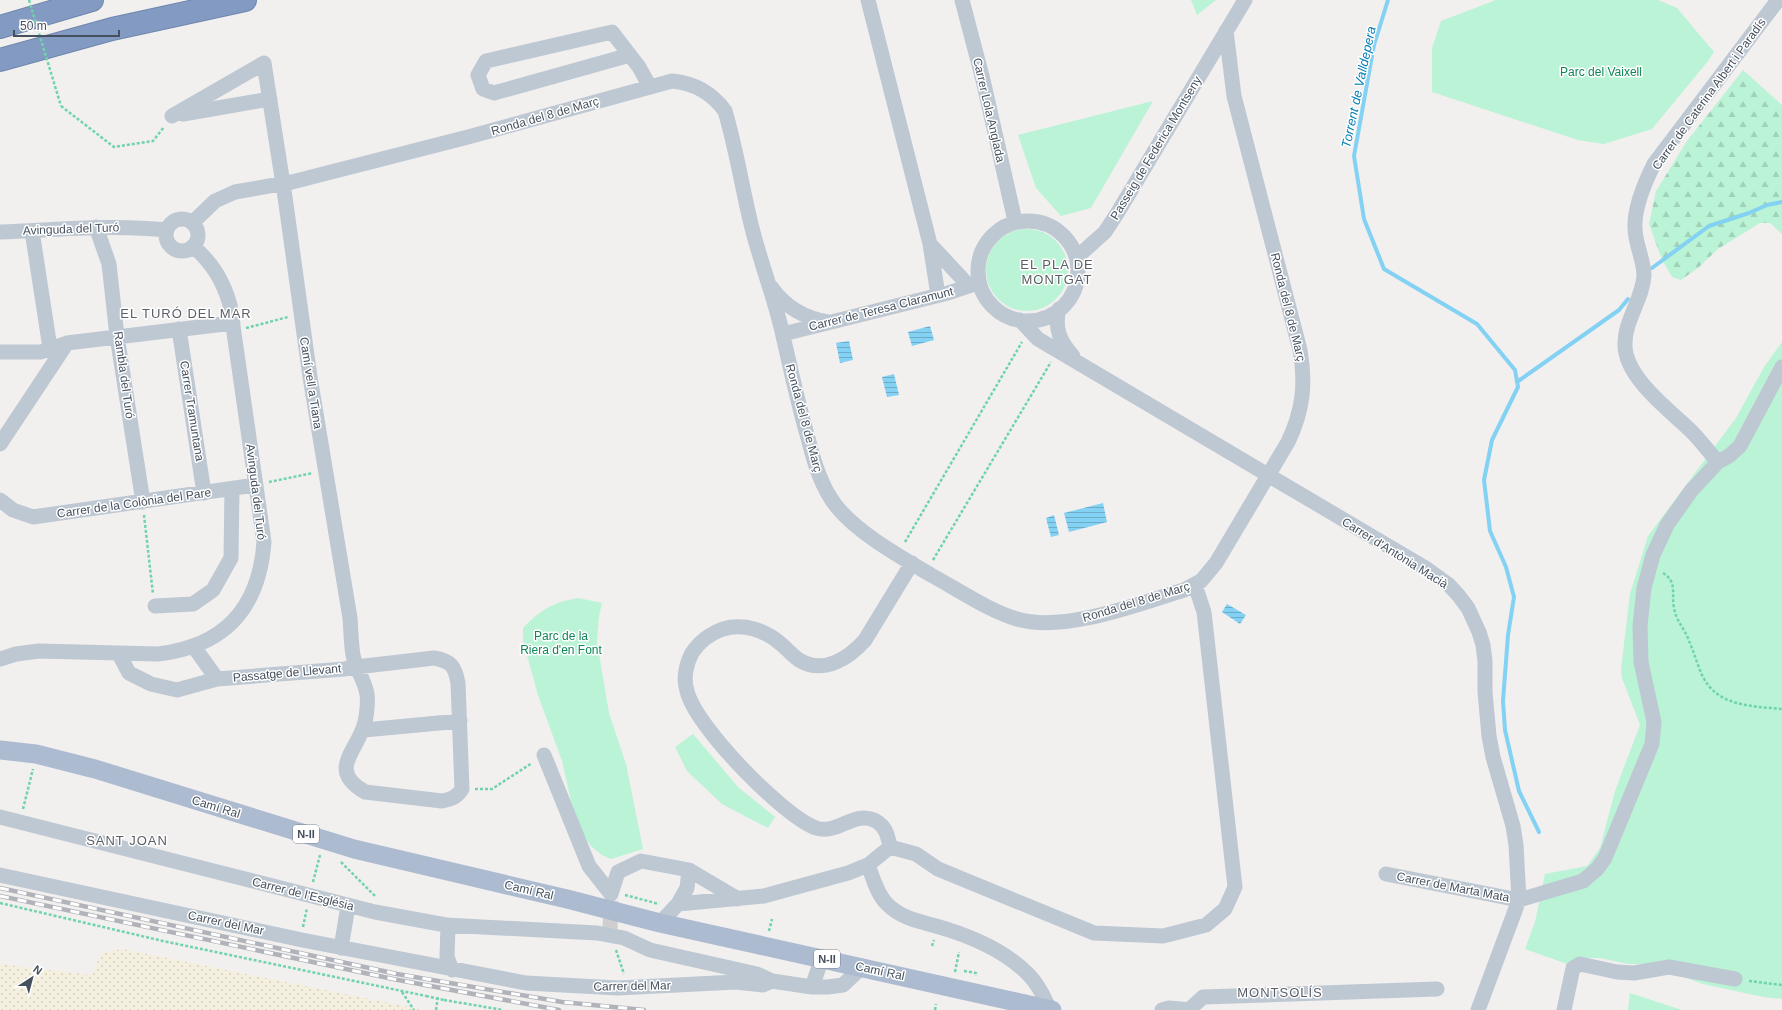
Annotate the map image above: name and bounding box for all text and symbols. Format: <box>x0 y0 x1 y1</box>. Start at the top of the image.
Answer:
scale bar <box>14 12 119 38</box>
street label: Carrer de Caterina Albert i Paradís <box>1649 15 1769 173</box>
text: 50 m <box>20 19 47 33</box>
water label: Torrent de Valldepera <box>1338 25 1379 149</box>
street label: Carrer Lola Anglada <box>970 56 1008 164</box>
park label: Parc del Vaixell <box>1560 65 1642 79</box>
street label: Passeig de Federica Montseny <box>1108 74 1204 222</box>
street label: Ronda del 8 de Març <box>490 94 600 138</box>
street label: Avinguda del Turó <box>23 220 120 238</box>
street label: Ronda del 8 de Març <box>1268 251 1308 363</box>
district label: EL PLA DE MONTGAT <box>1020 257 1094 287</box>
street label: Carrer de Teresa Claramunt <box>807 284 955 334</box>
district label: EL TURÓ DEL MAR <box>120 306 252 321</box>
street label: Rambla del Turó <box>111 330 137 420</box>
street label: Camí vell a Tiana <box>297 336 325 430</box>
street label: Carrer Tramuntana <box>177 360 207 462</box>
street label: Ronda del 8 de Març <box>783 362 825 474</box>
street label: Avinguda del Turó <box>243 443 269 541</box>
street label: Carrer de la Colònia del Pare <box>56 485 212 521</box>
street label: Carrer d'Antònia Macià <box>1339 515 1451 592</box>
street label: Ronda del 8 de Març <box>1081 579 1191 625</box>
park label: Parc de la Riera d'en Font <box>520 629 602 657</box>
street label: Passatge de Llevant <box>232 661 342 685</box>
street label: Camí Ral <box>190 793 242 821</box>
road number: N-II <box>293 825 319 843</box>
district label: SANT JOAN <box>86 833 168 848</box>
street label: Carrer de Marta Mata <box>1395 869 1511 905</box>
street label: Carrer de l'Església <box>251 875 356 913</box>
street label: Camí Ral <box>503 878 555 902</box>
street label: Carrer del Mar <box>187 908 265 938</box>
road number: N-II <box>814 950 840 968</box>
north arrow <box>12 958 52 998</box>
street label: Camí Ral <box>854 959 906 983</box>
text: N <box>31 963 45 977</box>
street label: Carrer del Mar <box>593 978 671 994</box>
district label: MONTSOLÍS <box>1237 985 1323 1000</box>

